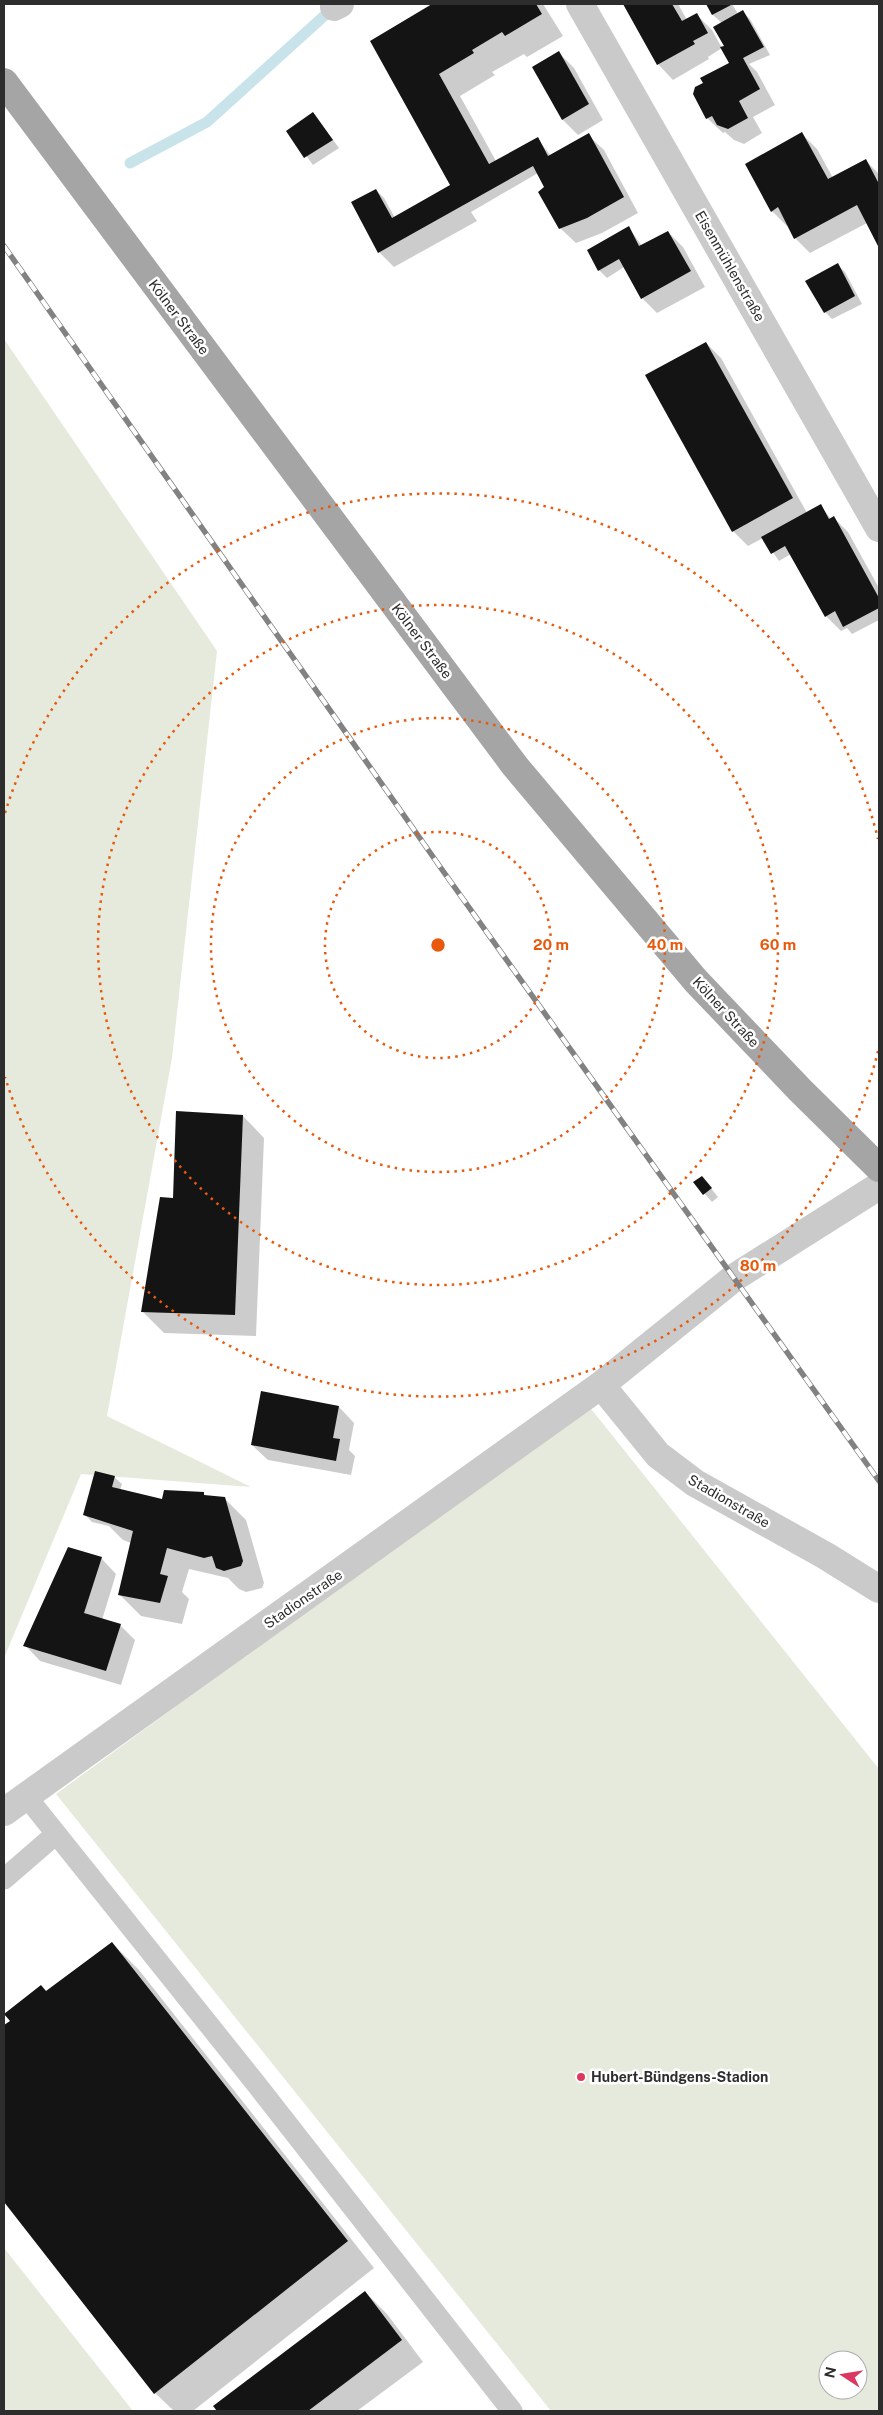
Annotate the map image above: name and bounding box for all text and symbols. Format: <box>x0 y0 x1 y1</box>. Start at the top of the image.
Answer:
street label: Eisenmühlenstraße <box>692 208 768 324</box>
street label: Kölner Straße <box>146 276 212 358</box>
street label: Kölner Straße <box>389 600 455 682</box>
centre of rings <box>429 936 447 954</box>
text: 20 m <box>533 936 569 953</box>
text: 40 m <box>647 936 683 953</box>
text: 60 m <box>760 936 796 953</box>
street label: Kölner Straße <box>690 974 763 1050</box>
text: 80 m <box>740 1257 776 1274</box>
street label: Stadionstraße <box>685 1471 773 1531</box>
street label: Stadionstraße <box>261 1566 345 1632</box>
place label: Hubert-Bündgens-Stadion <box>591 2069 768 2085</box>
marker: Hubert-Bündgens-Stadion <box>575 2071 587 2083</box>
north arrow <box>818 2350 868 2400</box>
text: N <box>821 2365 839 2379</box>

